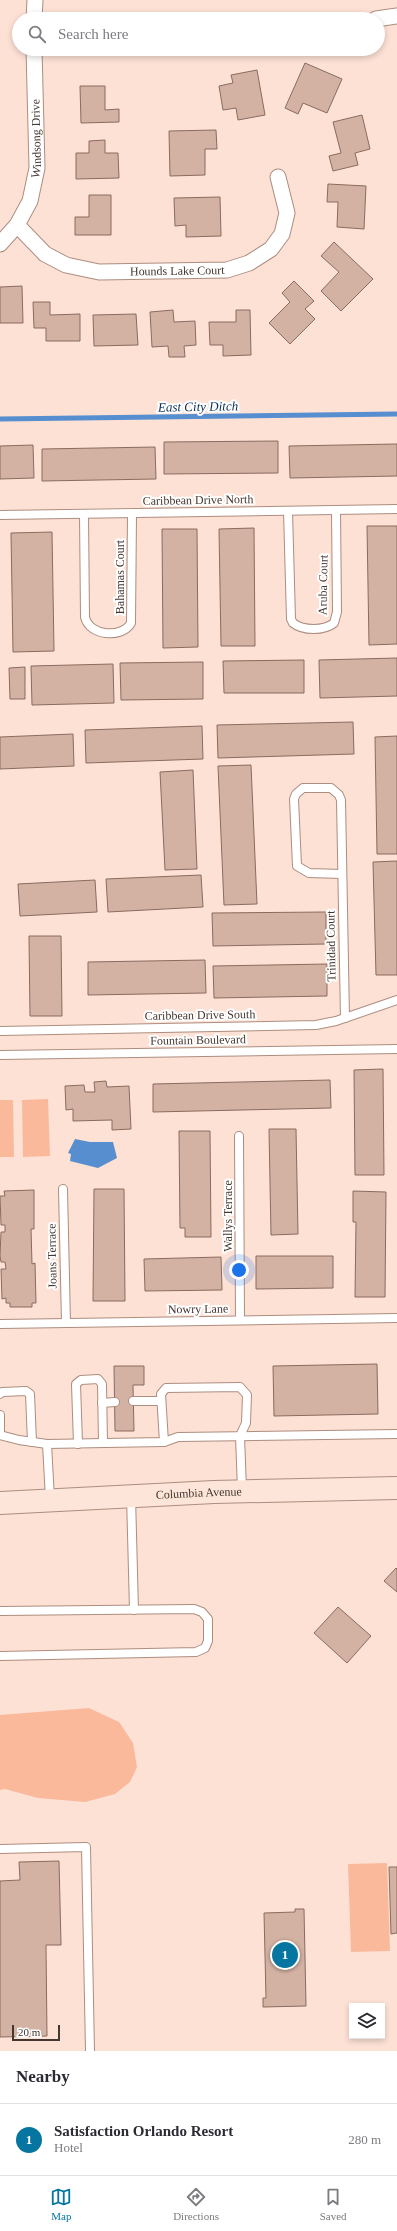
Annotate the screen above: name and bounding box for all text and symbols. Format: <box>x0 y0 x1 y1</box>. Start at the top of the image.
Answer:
search box <box>12 12 385 56</box>
icon: search <box>26 23 48 45</box>
text: Search here <box>58 26 128 42</box>
street label: Windsong Drive <box>28 99 44 179</box>
street label: Hounds Lake Court <box>130 263 225 279</box>
water label: East City Ditch <box>157 398 238 415</box>
street label: Caribbean Drive North <box>143 492 253 508</box>
street label: Bahamas Court <box>113 539 127 614</box>
street label: Aruba Court <box>315 554 331 615</box>
street label: Trinidad Court <box>323 910 339 982</box>
street label: Caribbean Drive South <box>145 1007 255 1023</box>
street label: Fountain Boulevard <box>150 1032 246 1048</box>
street label: Wallys Terrace <box>221 1180 235 1252</box>
street label: Joans Terrace <box>44 1223 60 1289</box>
your location <box>229 1260 249 1280</box>
street label: Nowry Lane <box>168 1301 228 1317</box>
street label: Columbia Avenue <box>155 1484 242 1502</box>
pin: 1 <box>272 1940 298 1970</box>
map controls <box>349 2003 385 2039</box>
button: layers <box>349 2003 385 2039</box>
scale bar <box>12 2023 60 2042</box>
text: 20 m <box>18 2026 40 2038</box>
text: Nearby <box>16 2067 70 2086</box>
text: Satisfaction Orlando Resort <box>54 2123 233 2139</box>
text: 1 <box>26 2132 32 2147</box>
text: 280 m <box>348 2132 381 2147</box>
text: Hotel <box>54 2140 83 2155</box>
tab: Map <box>50 2186 72 2222</box>
tab: Directions <box>173 2186 219 2222</box>
tab: Saved <box>320 2186 347 2222</box>

